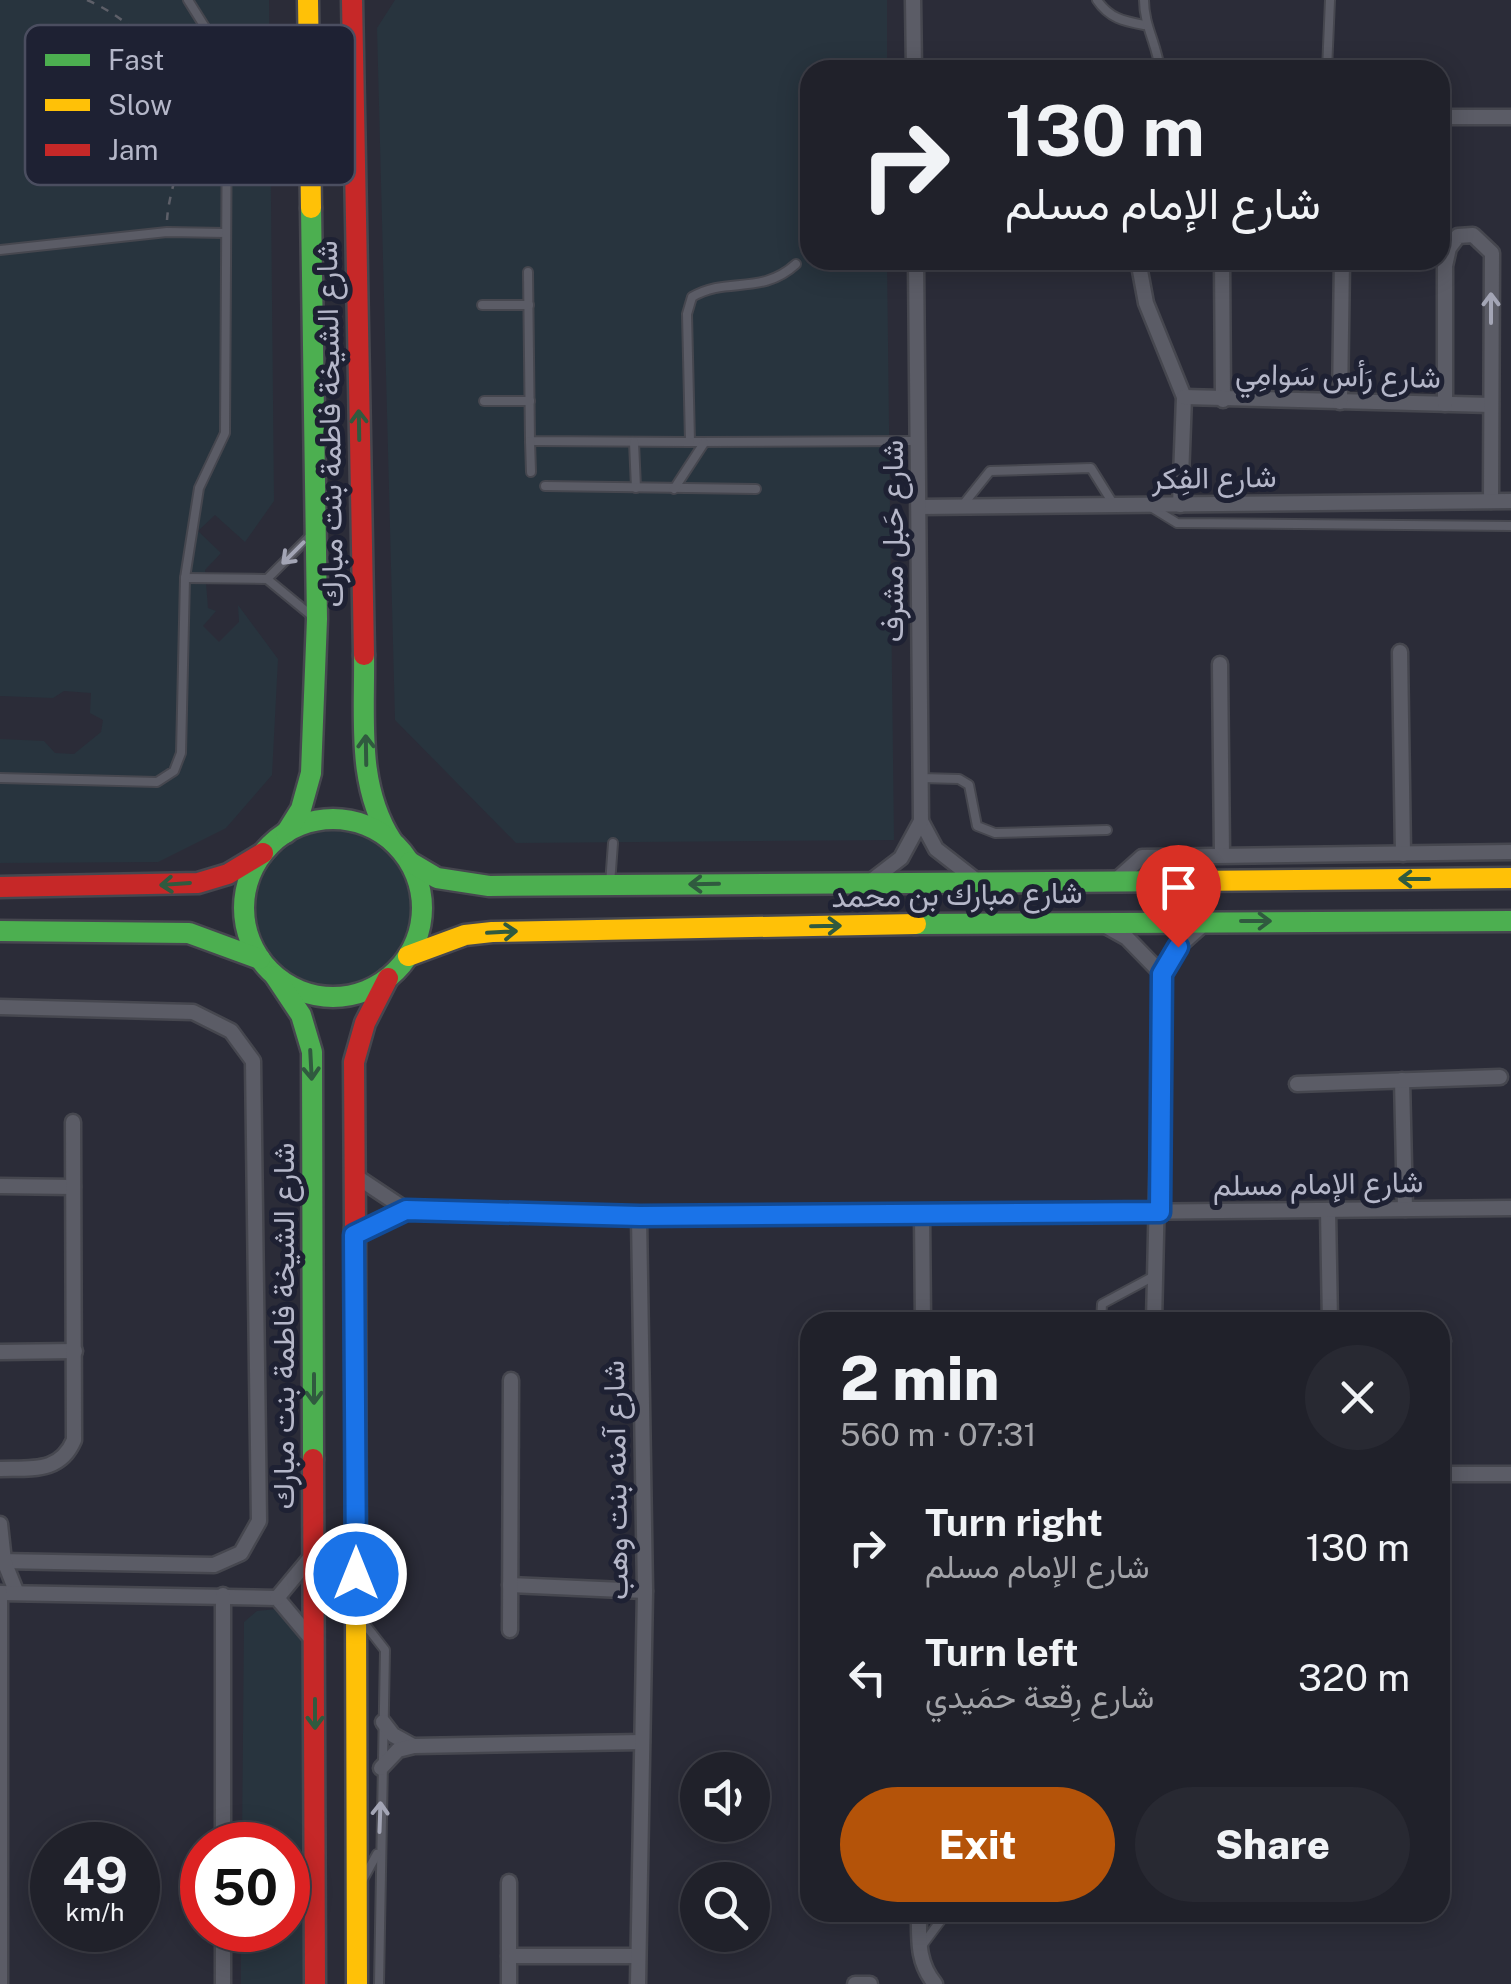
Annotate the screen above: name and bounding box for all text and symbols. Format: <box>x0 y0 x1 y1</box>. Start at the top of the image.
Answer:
legend <box>25 25 355 185</box>
text: Fast <box>108 43 164 76</box>
text: Slow <box>108 88 172 121</box>
text: 130 m <box>1005 89 1205 172</box>
icon: right <box>840 100 970 230</box>
text: Jam <box>108 133 159 166</box>
text: شارع الإمام مسلم <box>1005 176 1321 229</box>
street label: شارع الشيخة فاطمة بنت مبارك <box>308 240 353 608</box>
one-way arrow <box>1482 292 1501 324</box>
street label: شارع رَأس سَوامِي <box>1235 355 1441 402</box>
one-way arrow <box>350 409 369 441</box>
street label: شارع حَبل مشرف <box>874 440 913 642</box>
street label: شارع الفِكر <box>1150 458 1277 499</box>
one-way arrow <box>281 541 305 565</box>
one-way arrow <box>356 734 375 766</box>
pin <box>1136 845 1221 948</box>
icon: arrive <box>1151 860 1206 915</box>
one-way arrow <box>1398 870 1430 888</box>
one-way arrow <box>688 874 720 894</box>
street label: شارع مبارك بن محمد <box>831 874 1083 917</box>
one-way arrow <box>159 875 191 894</box>
one-way arrow <box>1240 912 1272 930</box>
one-way arrow <box>810 916 842 936</box>
one-way arrow <box>485 922 517 941</box>
one-way arrow <box>302 1048 321 1080</box>
street label: شارع الشيخة فاطمة بنت مبارك <box>265 1143 304 1509</box>
street label: شارع الإمام مسلم <box>1212 1163 1424 1206</box>
text: 2 min <box>840 1343 999 1414</box>
button: close <box>1305 1345 1410 1450</box>
street label: شارع آمنه بنت وهب <box>595 1360 638 1600</box>
one-way arrow <box>304 1372 324 1405</box>
text: 560 m · 07:31 <box>840 1416 1037 1453</box>
text: Turn right <box>925 1500 1103 1545</box>
icon: right <box>840 1520 895 1575</box>
position arrow <box>304 1522 408 1626</box>
text: 130 m <box>1305 1525 1410 1570</box>
text: شارع الإمام مسلم <box>925 1548 1150 1585</box>
text: Turn left <box>925 1630 1079 1675</box>
icon: left <box>840 1650 895 1705</box>
text: 320 m <box>1298 1655 1410 1700</box>
text: شارع رِقعة حمَيدي <box>925 1678 1154 1715</box>
one-way arrow <box>306 1698 324 1730</box>
map controls <box>680 1752 770 1952</box>
button: sound <box>680 1752 770 1842</box>
button: Exit <box>840 1787 1115 1902</box>
button: Share <box>1135 1787 1410 1902</box>
one-way arrow <box>370 1801 389 1833</box>
speed limit sign: 50 <box>180 1822 310 1952</box>
text: 49 <box>62 1845 128 1904</box>
button: search <box>680 1862 770 1952</box>
text: km/h <box>66 1897 124 1927</box>

